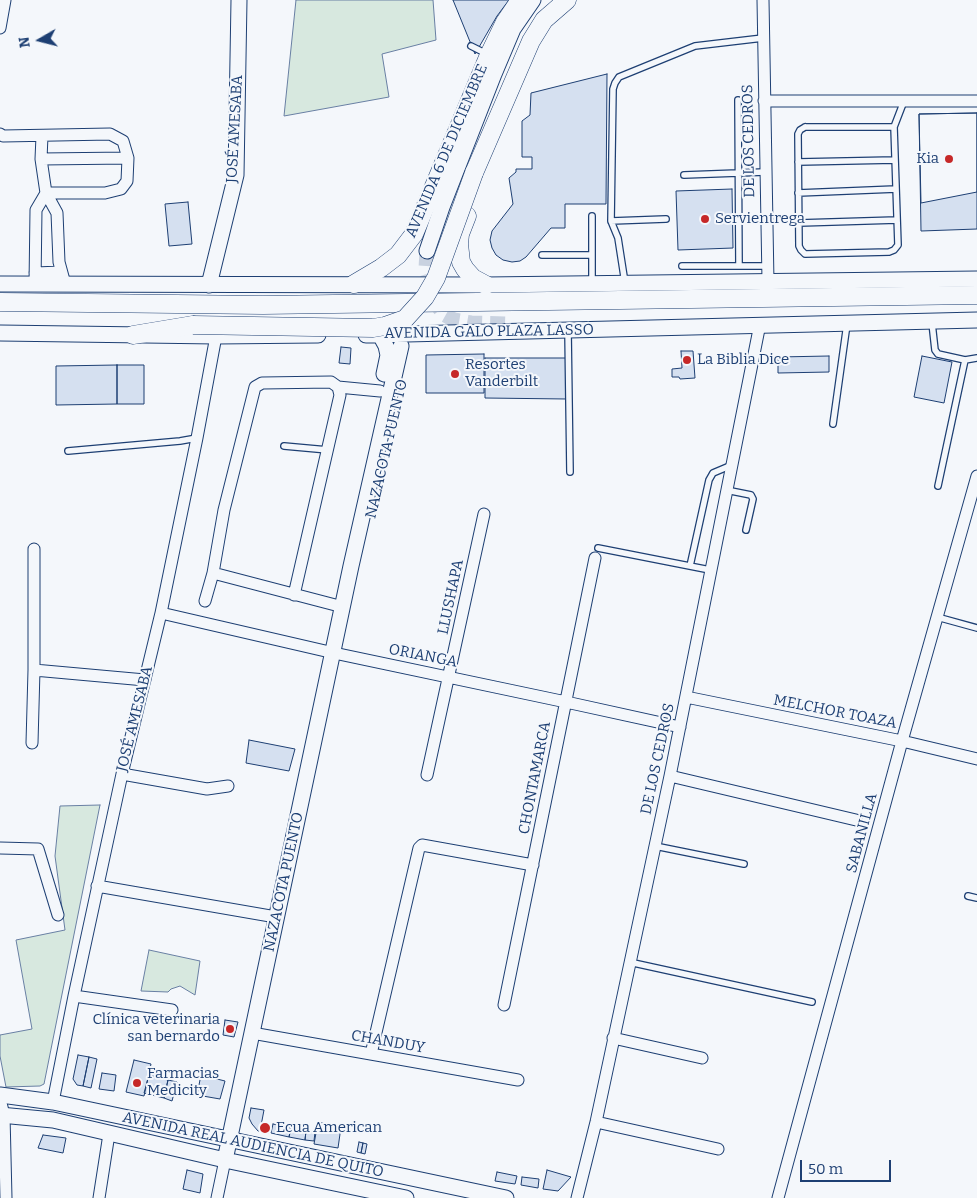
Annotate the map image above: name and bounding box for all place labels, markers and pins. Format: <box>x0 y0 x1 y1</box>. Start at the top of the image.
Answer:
place label: Kia <box>916 150 939 168</box>
marker: Kia <box>943 153 955 165</box>
place label: Servientrega <box>715 210 805 228</box>
marker: Servientrega <box>699 213 711 225</box>
place label: La Biblia Dice <box>697 351 789 369</box>
marker: La Biblia Dice <box>681 354 693 366</box>
place label: Resortes Vanderbilt <box>465 356 538 391</box>
marker: Resortes Vanderbilt <box>449 368 461 380</box>
place label: Clínica veterinaria san bernardo <box>93 1011 220 1046</box>
marker: Clínica veterinaria san bernardo <box>224 1023 236 1035</box>
place label: Farmacias Medicity <box>147 1065 219 1100</box>
marker: Farmacias Medicity <box>131 1077 143 1089</box>
place label: Ecua American <box>276 1119 382 1137</box>
marker: Ecua American <box>258 1121 272 1135</box>

